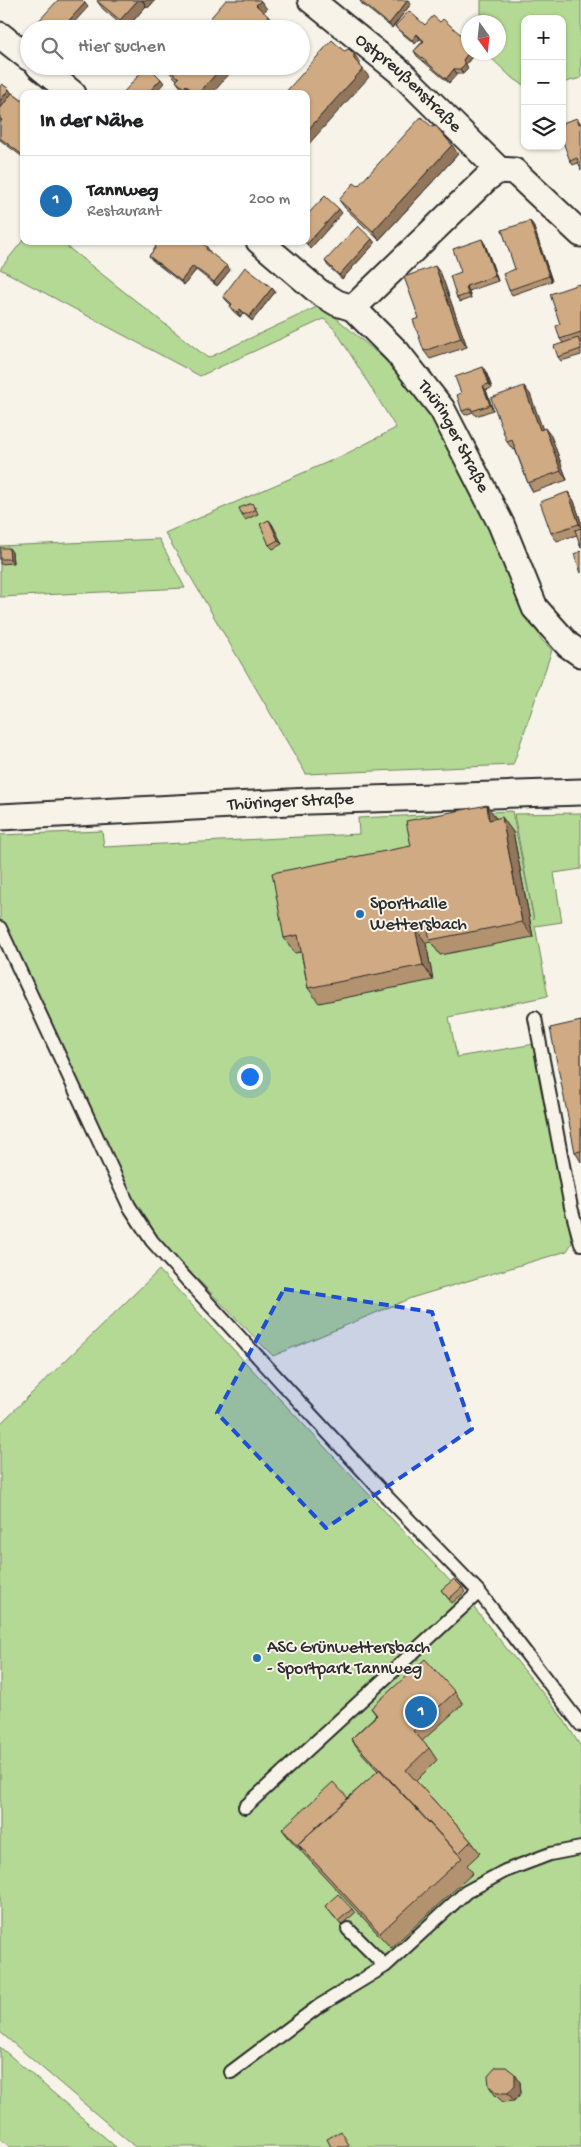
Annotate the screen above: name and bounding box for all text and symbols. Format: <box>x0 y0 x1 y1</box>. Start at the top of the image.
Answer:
north arrow <box>461 15 506 60</box>
map controls <box>521 15 566 150</box>
button: + <box>521 15 566 60</box>
search box <box>20 20 310 75</box>
street label: Ostpreußenstraße <box>351 29 466 138</box>
icon: search <box>38 34 66 62</box>
text: Hier suchen <box>78 36 165 59</box>
button: − <box>521 60 566 105</box>
button: layers <box>521 105 566 150</box>
text: In der Nähe <box>40 110 143 135</box>
text: Tannweg <box>87 180 158 203</box>
text: 1 <box>53 191 59 210</box>
text: 200 m <box>249 191 290 210</box>
text: Restaurant <box>87 203 161 222</box>
street label: Thüringer Straße <box>412 375 494 497</box>
street label: Thüringer Straße <box>226 789 355 816</box>
place label: Sporthalle Wettersbach <box>370 894 467 936</box>
marker: Sporthalle Wettersbach <box>354 908 366 920</box>
your location <box>237 1064 263 1090</box>
place label: ASC Grünwettersbach - Sportpark Tannweg <box>267 1638 431 1680</box>
marker: ASC Grünwettersbach - Sportpark Tannweg <box>251 1652 263 1664</box>
pin: 1 <box>405 1693 437 1731</box>

